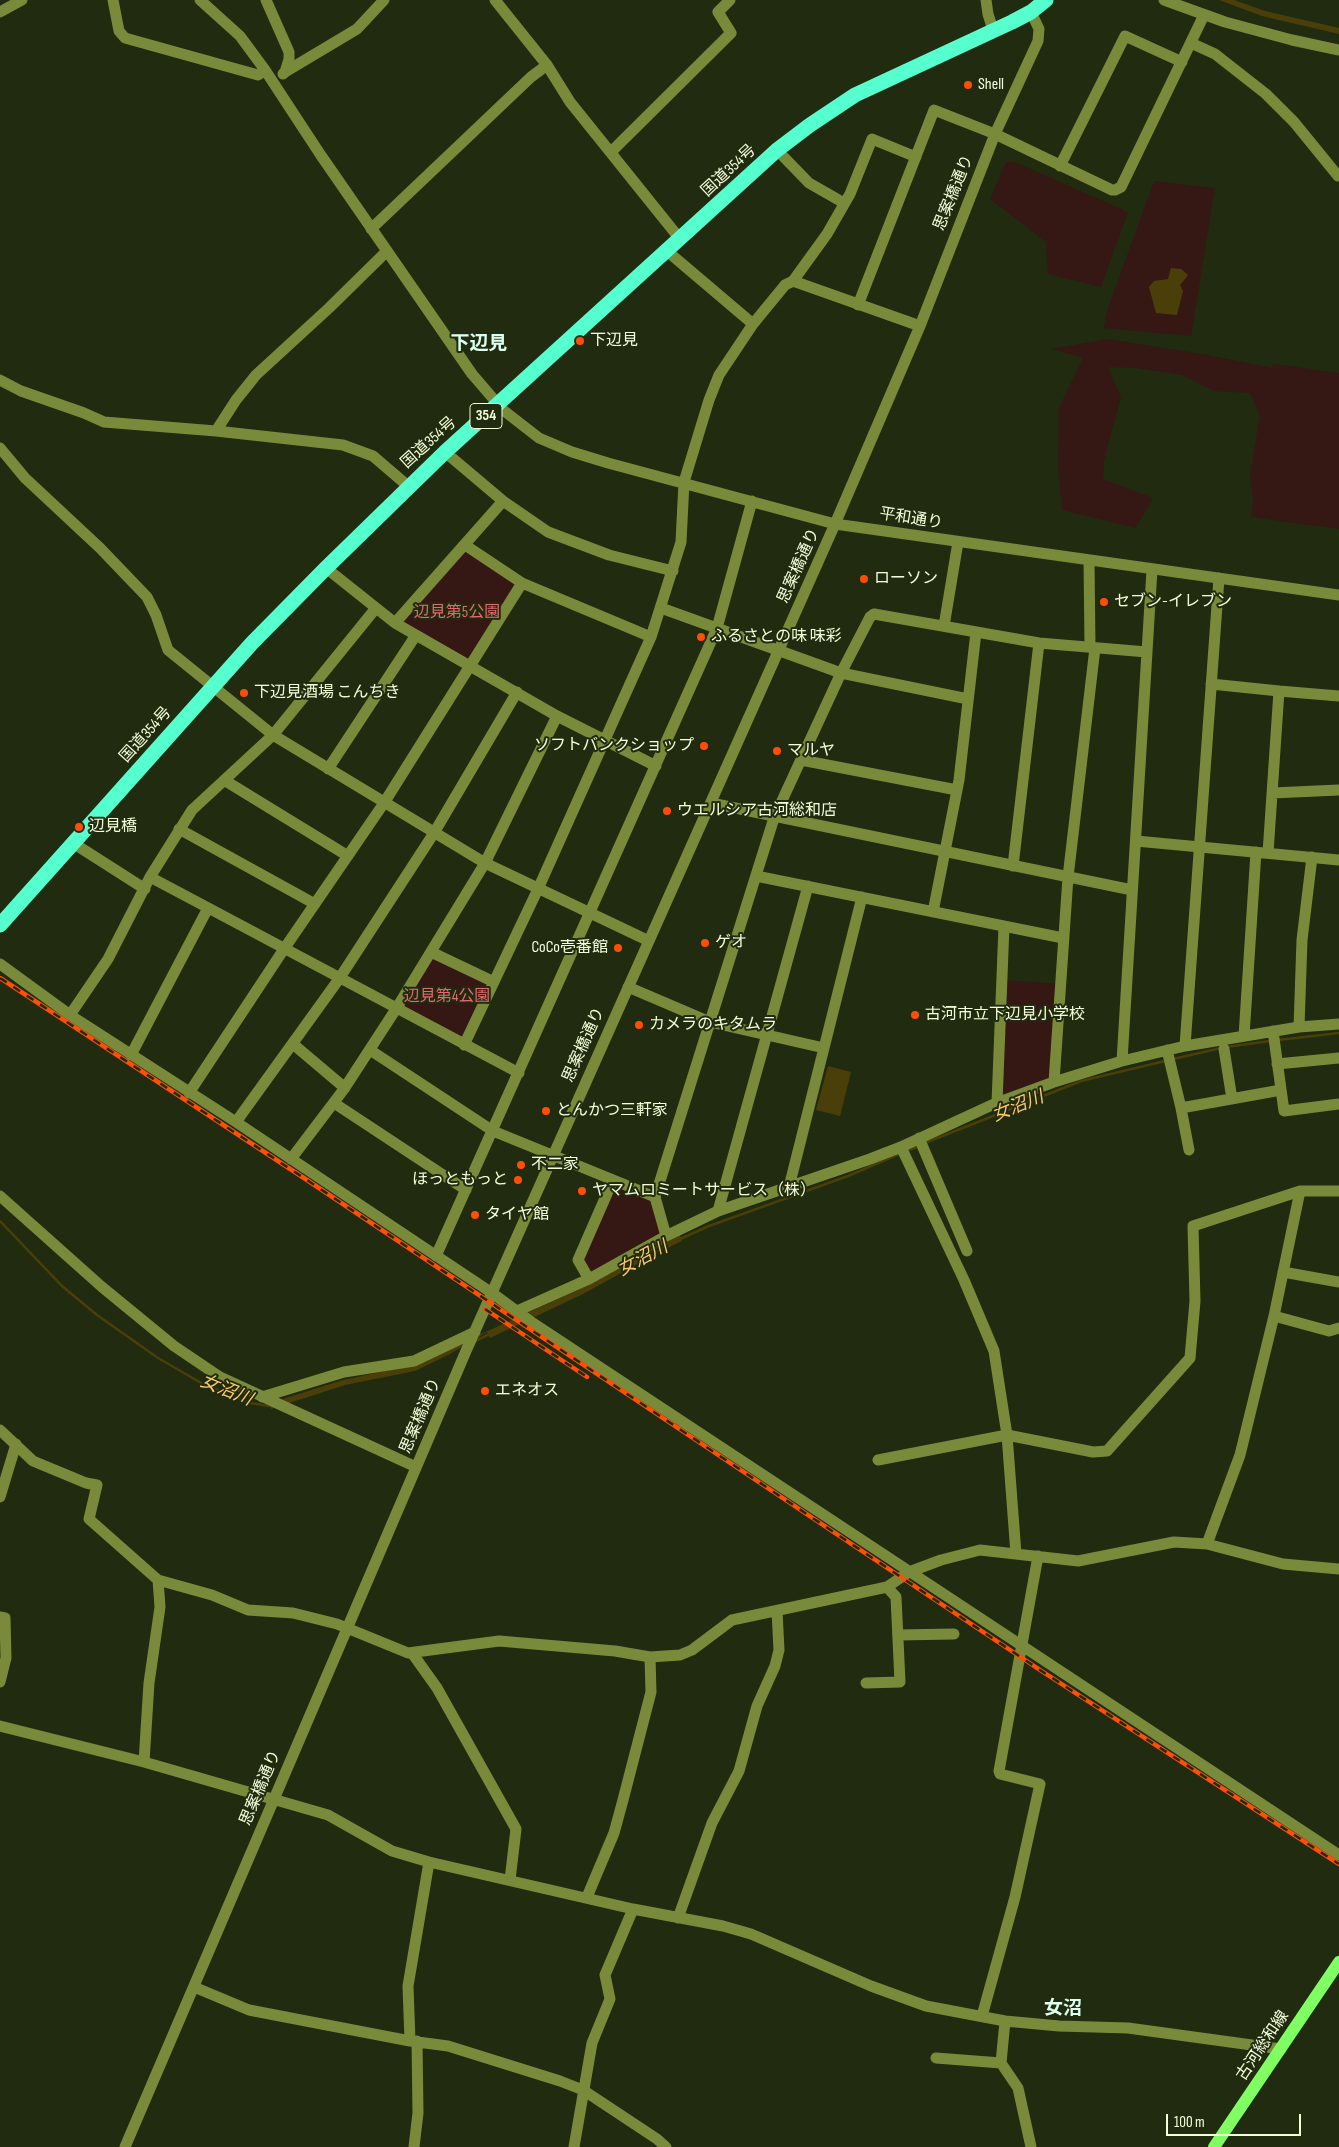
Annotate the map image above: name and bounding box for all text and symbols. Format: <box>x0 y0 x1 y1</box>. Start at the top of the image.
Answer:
place label: Shell <box>978 75 1004 95</box>
marker: Shell <box>962 79 974 91</box>
street label: 国道354号 <box>698 141 760 201</box>
street label: 思案橋通り <box>930 152 978 234</box>
place label: 下辺見 <box>590 331 638 351</box>
district label: 下辺見 <box>451 333 507 355</box>
marker: 下辺見 <box>574 335 586 347</box>
road number: 354 <box>470 404 502 428</box>
street label: 国道354号 <box>397 413 461 473</box>
street label: 平和通り <box>878 505 944 533</box>
street label: 思案橋通り <box>774 526 824 606</box>
place label: ローソン <box>874 569 938 589</box>
marker: ローソン <box>858 573 870 585</box>
place label: セブン-イレブン <box>1114 592 1232 612</box>
marker: セブン-イレブン <box>1098 596 1110 608</box>
park label: 辺見第5公園 <box>414 603 500 623</box>
place label: ふるさとの味 味彩 <box>711 627 842 647</box>
marker: ふるさとの味 味彩 <box>695 631 707 643</box>
place label: 下辺見酒場 こんちき <box>254 683 401 703</box>
marker: 下辺見酒場 こんちき <box>238 687 250 699</box>
street label: 国道354号 <box>116 703 176 767</box>
place label: ソフトバンクショップ <box>534 736 694 756</box>
marker: ソフトバンクショップ <box>698 740 710 752</box>
place label: マルヤ <box>787 741 835 761</box>
marker: マルヤ <box>771 745 783 757</box>
place label: ウエルシア古河総和店 <box>677 801 837 821</box>
marker: ウエルシア古河総和店 <box>661 805 673 817</box>
place label: 辺見橋 <box>89 817 137 837</box>
marker: 辺見橋 <box>73 821 85 833</box>
place label: ゲオ <box>715 933 747 953</box>
marker: ゲオ <box>699 937 711 949</box>
place label: CoCo壱番館 <box>531 938 608 958</box>
marker: CoCo壱番館 <box>612 942 624 954</box>
park label: 辺見第4公園 <box>404 987 490 1007</box>
street label: 思案橋通り <box>559 1005 609 1085</box>
place label: 古河市立下辺見小学校 <box>925 1005 1085 1025</box>
marker: 古河市立下辺見小学校 <box>909 1009 921 1021</box>
place label: カメラのキタムラ <box>649 1015 777 1035</box>
marker: カメラのキタムラ <box>633 1019 645 1031</box>
water label: 女沼川 <box>989 1087 1047 1127</box>
place label: とんかつ三軒家 <box>556 1101 668 1121</box>
marker: とんかつ三軒家 <box>540 1105 552 1117</box>
place label: 不二家 <box>531 1155 579 1175</box>
marker: 不二家 <box>515 1159 527 1171</box>
place label: ほっともっと <box>412 1170 508 1190</box>
marker: ほっともっと <box>512 1174 524 1186</box>
place label: ヤマムロミートサービス（株） <box>592 1181 816 1201</box>
marker: ヤマムロミートサービス（株） <box>576 1185 588 1197</box>
place label: タイヤ館 <box>485 1205 549 1225</box>
marker: タイヤ館 <box>469 1209 481 1221</box>
water label: 女沼川 <box>614 1237 672 1281</box>
water label: 女沼川 <box>197 1371 255 1411</box>
street label: 思案橋通り <box>397 1375 445 1457</box>
place label: エネオス <box>495 1381 559 1401</box>
marker: エネオス <box>479 1385 491 1397</box>
street label: 思案橋通り <box>237 1747 285 1829</box>
district label: 女沼 <box>1044 1998 1082 2020</box>
street label: 古河総和線 <box>1233 2007 1293 2085</box>
scale bar <box>1169 2104 1304 2136</box>
text: 100 m <box>1174 2113 1205 2132</box>

